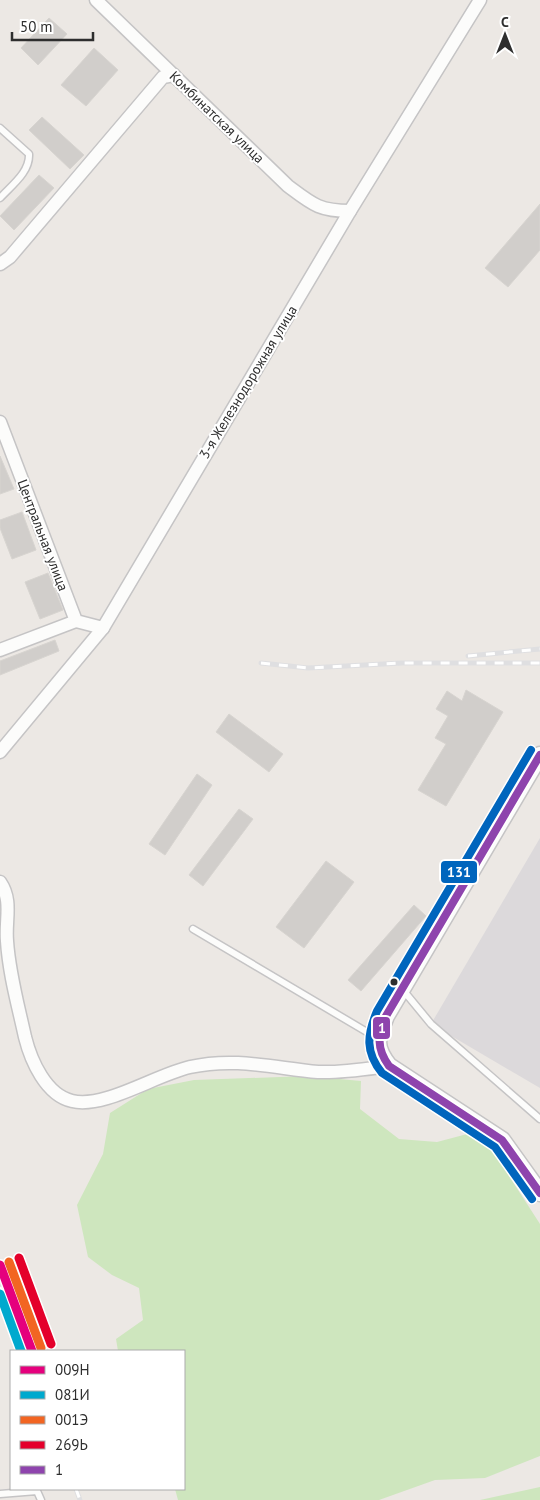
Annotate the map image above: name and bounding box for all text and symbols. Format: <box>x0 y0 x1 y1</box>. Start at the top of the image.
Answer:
scale bar <box>12 10 94 42</box>
north arrow <box>480 10 530 60</box>
text: С <box>501 13 509 31</box>
text: 50 m <box>20 17 53 36</box>
street label: Комбинатская улица <box>166 67 268 167</box>
street label: 3-я Железнодорожная улица <box>195 302 301 462</box>
street label: Центральная улица <box>13 477 73 593</box>
line badge: 131 <box>440 860 478 884</box>
text: 131 <box>447 863 471 881</box>
unlabelled marker <box>389 977 399 987</box>
line badge: 1 <box>372 1016 391 1040</box>
text: 1 <box>378 1019 386 1037</box>
legend <box>10 1350 185 1490</box>
text: 009Н <box>55 1360 90 1379</box>
text: 081И <box>55 1385 90 1404</box>
text: 001Э <box>55 1410 88 1429</box>
text: 269Ь <box>55 1435 88 1454</box>
text: 1 <box>55 1460 63 1479</box>

